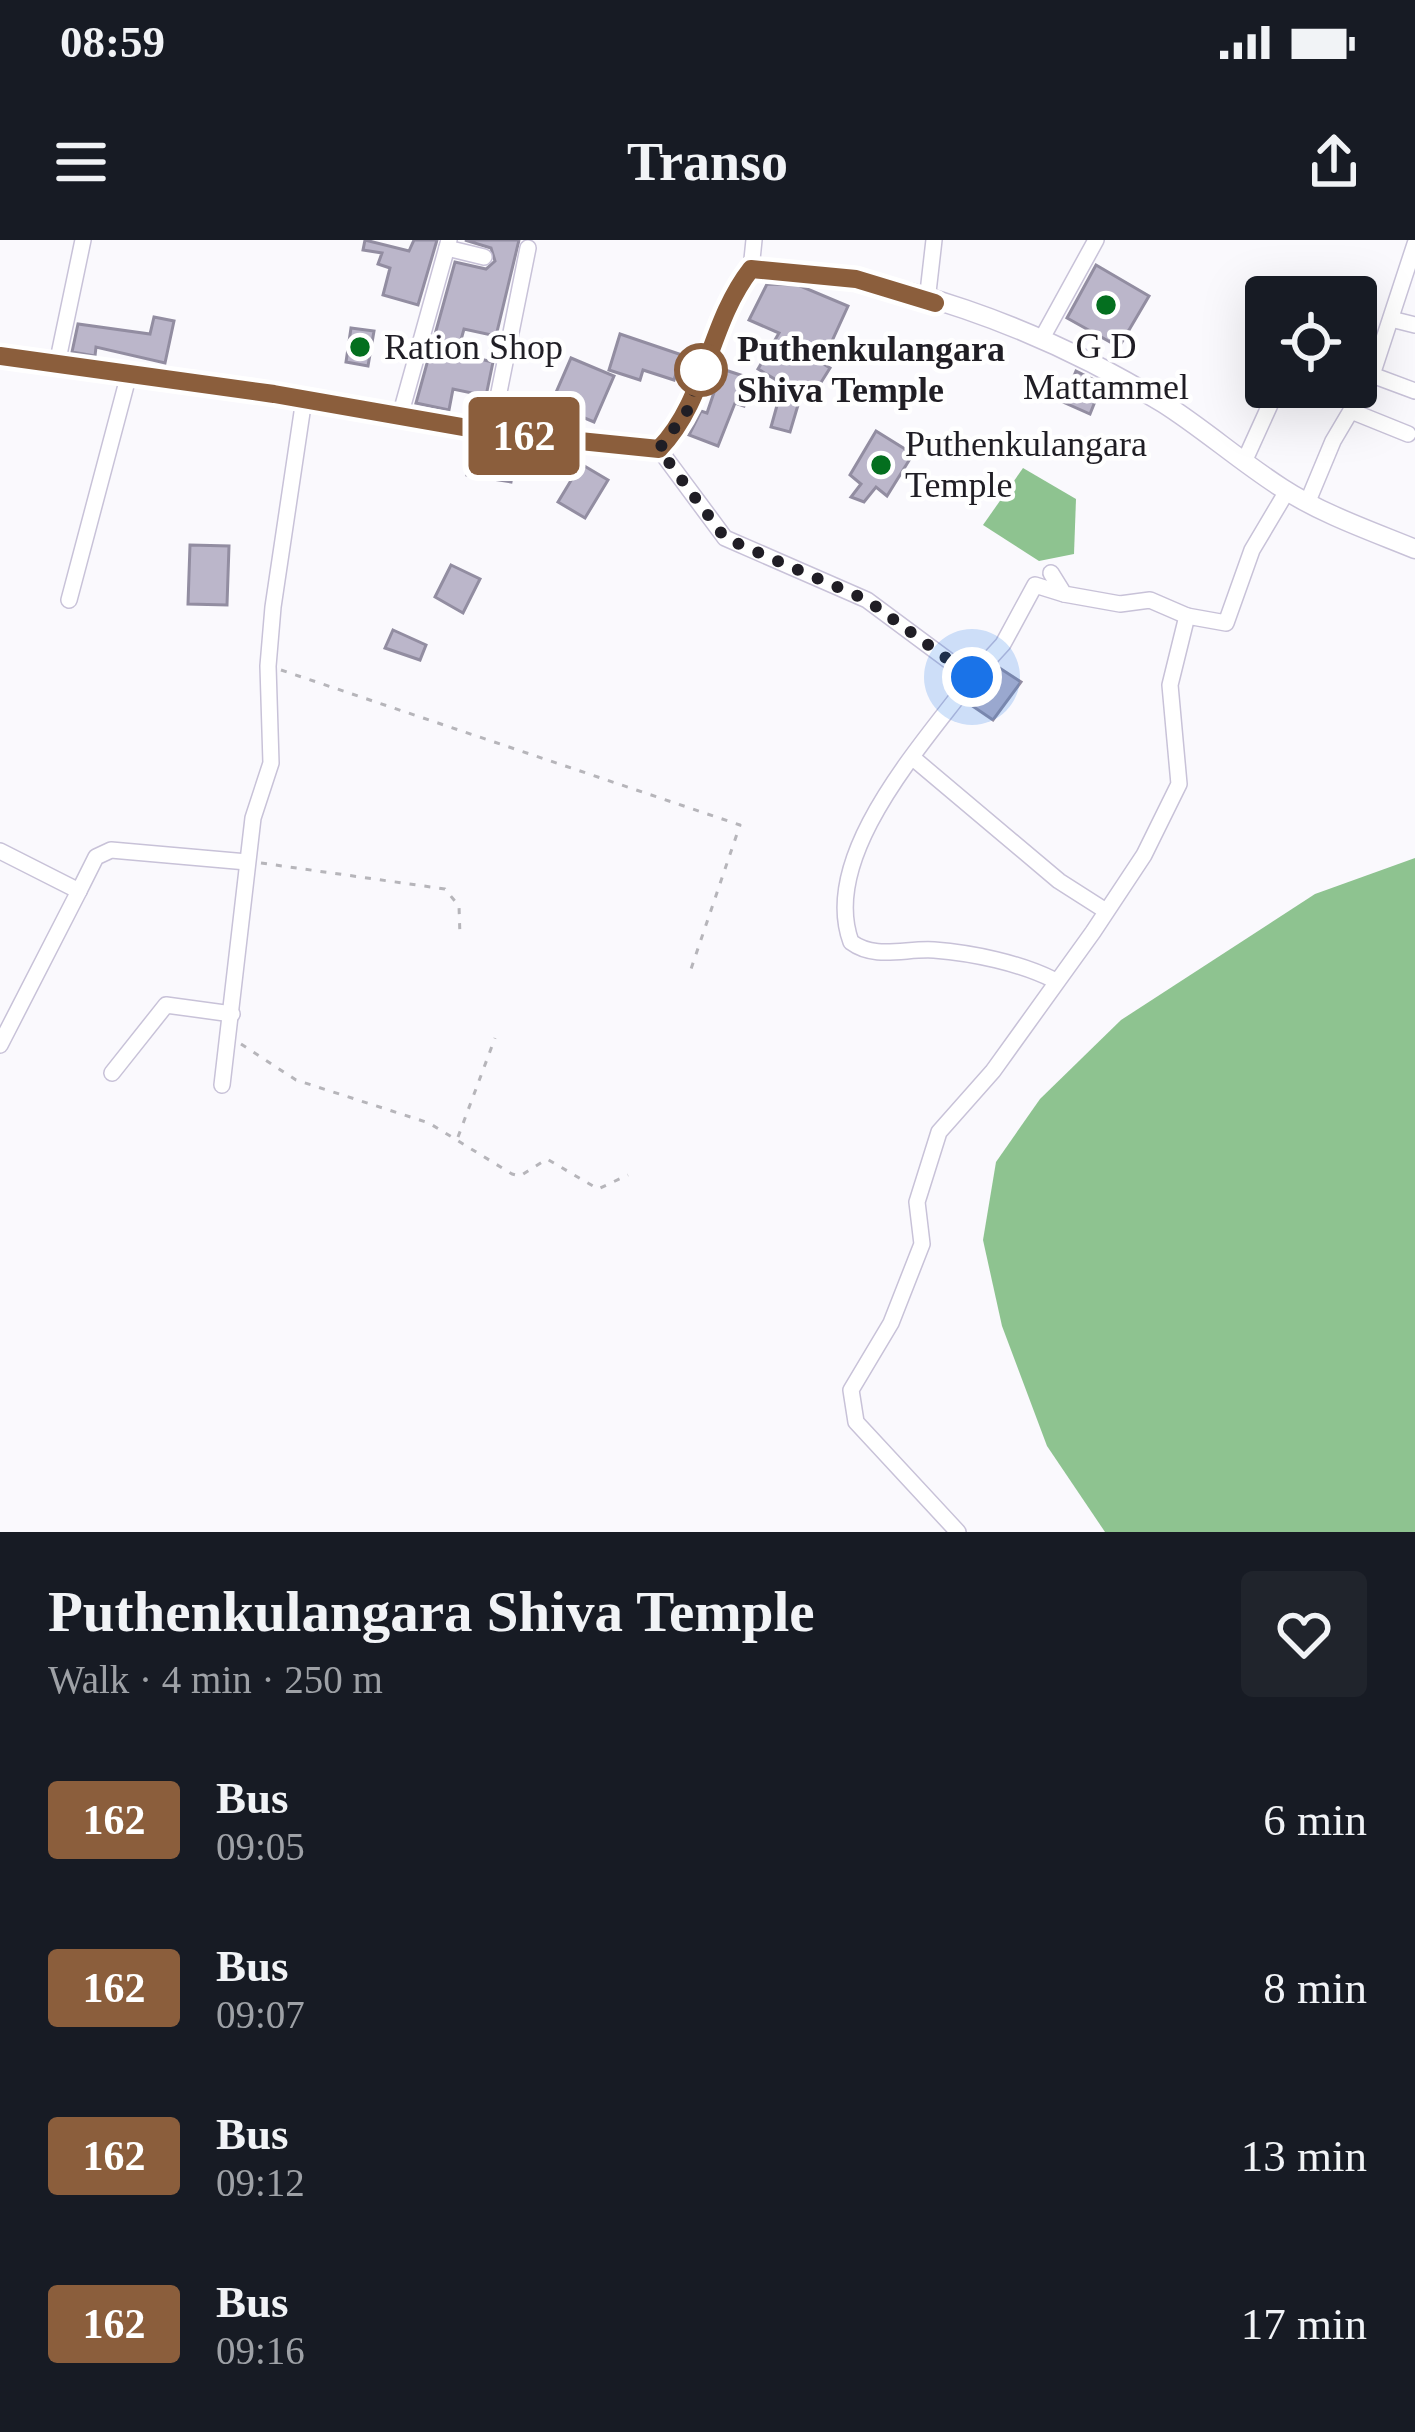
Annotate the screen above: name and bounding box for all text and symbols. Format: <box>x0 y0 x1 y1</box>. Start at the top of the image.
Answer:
text: 08:59 <box>60 17 165 67</box>
icon: menu <box>48 129 114 195</box>
icon: share <box>1301 129 1367 195</box>
text: Transo <box>627 132 788 192</box>
map controls <box>1245 276 1377 408</box>
button: locate <box>1245 276 1377 408</box>
marker: G D Mattammel <box>1093 292 1119 318</box>
place label: G D Mattammel <box>1023 326 1189 407</box>
place label: Ration Shop <box>384 327 563 367</box>
place label: Puthenkulangara Shiva Temple <box>737 329 1005 410</box>
marker: Ration Shop <box>347 334 373 360</box>
marker: Puthenkulangara Shiva Temple <box>676 345 726 395</box>
line badge: 162 <box>455 397 593 475</box>
text: 162 <box>493 413 556 459</box>
place label: Puthenkulangara Temple <box>905 424 1147 505</box>
marker: Puthenkulangara Temple <box>868 452 894 478</box>
your location <box>942 647 1002 707</box>
button: heart <box>1241 1571 1367 1697</box>
text: Puthenkulangara Shiva Temple <box>48 1580 815 1643</box>
text: Walk · 4 min · 250 m <box>48 1658 383 1701</box>
text: Bus <box>216 1773 289 1823</box>
text: 6 min <box>1263 1795 1367 1845</box>
text: 162 <box>83 1797 146 1843</box>
text: 09:05 <box>216 1825 305 1868</box>
text: Bus <box>216 1941 289 1991</box>
text: 8 min <box>1263 1963 1367 2013</box>
text: 162 <box>83 1965 146 2011</box>
text: 09:07 <box>216 1993 305 2036</box>
text: Bus <box>216 2109 289 2159</box>
text: 13 min <box>1241 2131 1367 2181</box>
text: 162 <box>83 2133 146 2179</box>
text: 09:12 <box>216 2161 305 2204</box>
text: Bus <box>216 2277 289 2327</box>
text: 17 min <box>1241 2299 1367 2349</box>
text: 162 <box>83 2301 146 2347</box>
text: 09:16 <box>216 2329 305 2372</box>

